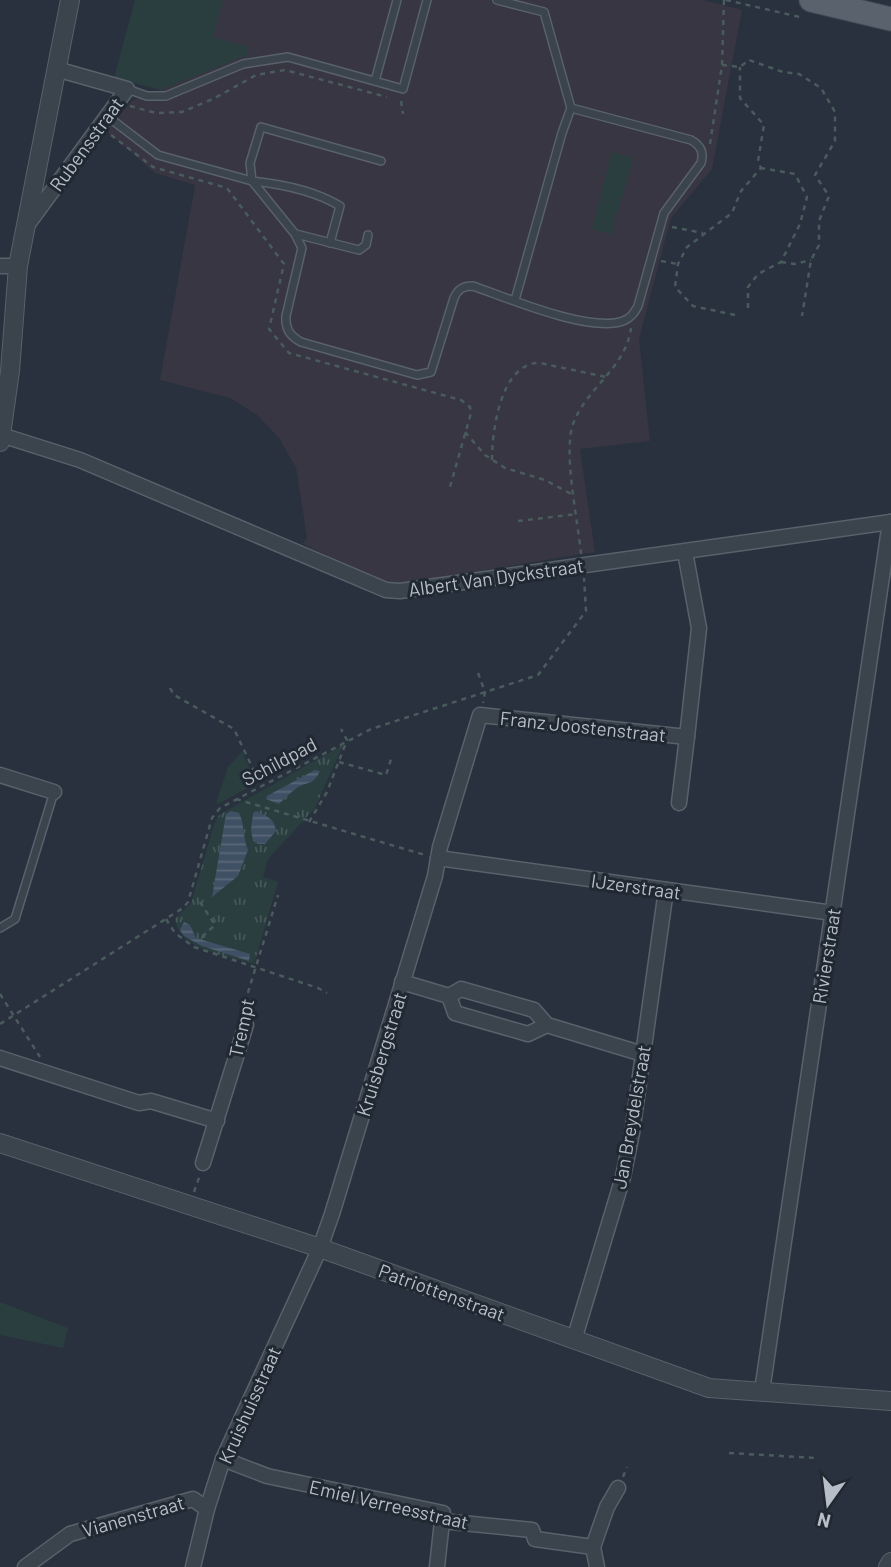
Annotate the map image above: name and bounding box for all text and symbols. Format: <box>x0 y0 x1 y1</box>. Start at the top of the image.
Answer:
street label: Rubensstraat <box>44 93 128 195</box>
street label: Albert Van Dyckstraat <box>407 553 585 601</box>
street label: Franz Joostenstraat <box>499 706 667 746</box>
street label: Schildpad <box>238 732 320 790</box>
street label: IJzerstraat <box>590 868 682 904</box>
street label: Rivierstraat <box>807 907 845 1005</box>
street label: Kruisbergstraat <box>351 989 411 1119</box>
street label: Trempt <box>224 996 258 1060</box>
street label: Jan Breydelstraat <box>607 1043 655 1191</box>
street label: Patriottenstraat <box>376 1258 508 1326</box>
street label: Kruishuisstraat <box>213 1343 285 1467</box>
north arrow <box>793 1469 863 1539</box>
street label: Emiel Verreesstraat <box>307 1475 471 1533</box>
street label: Vianenstraat <box>79 1490 187 1542</box>
text: N <box>815 1508 833 1534</box>

